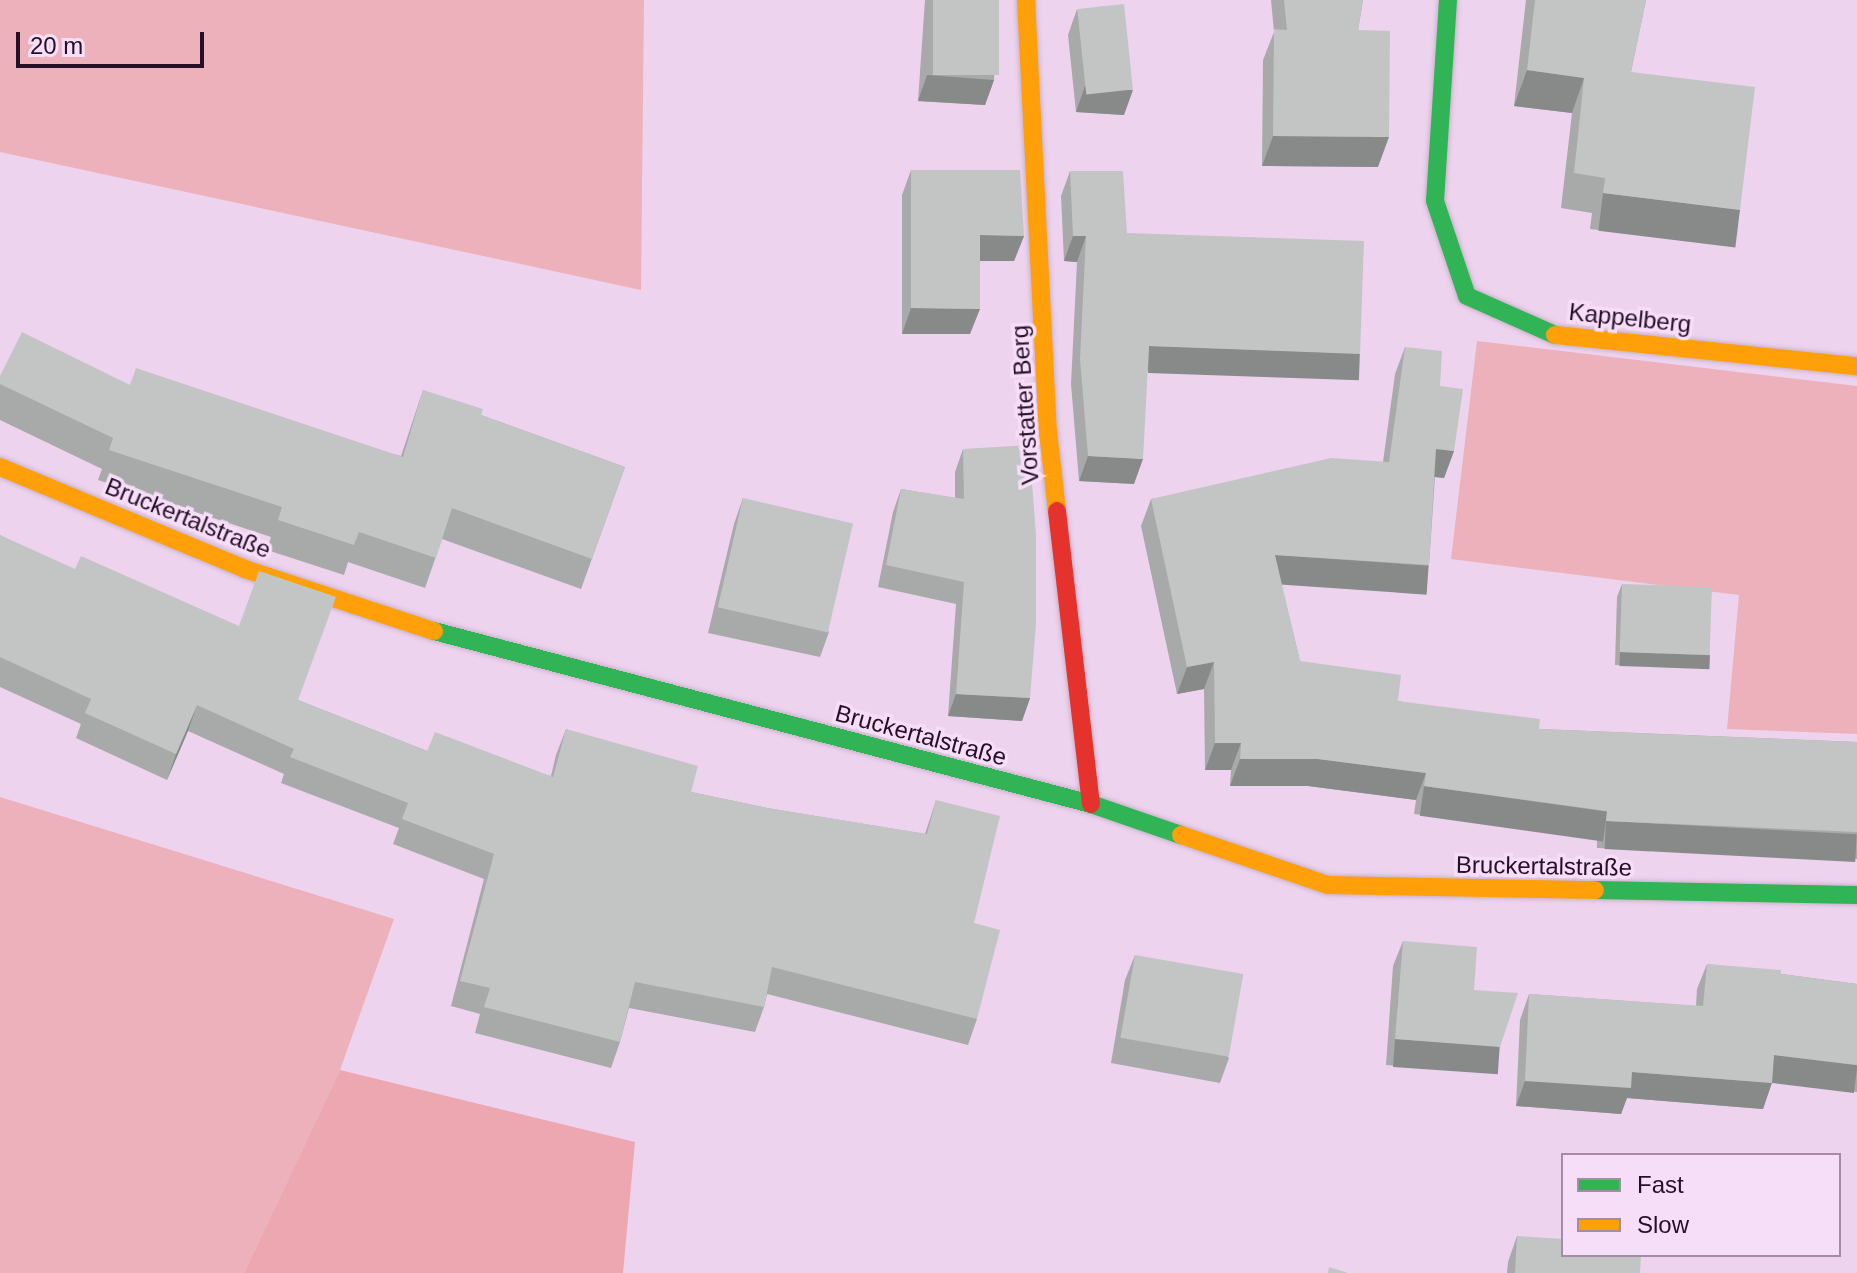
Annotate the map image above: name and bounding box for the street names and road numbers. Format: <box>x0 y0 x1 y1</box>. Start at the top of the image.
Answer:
street label: Kappelberg <box>1567 297 1693 339</box>
street label: Vorstatter Berg <box>1005 324 1045 486</box>
street label: Bruckertalstraße <box>101 472 275 564</box>
street label: Bruckertalstraße <box>832 698 1010 772</box>
street label: Bruckertalstraße <box>1456 850 1632 882</box>

